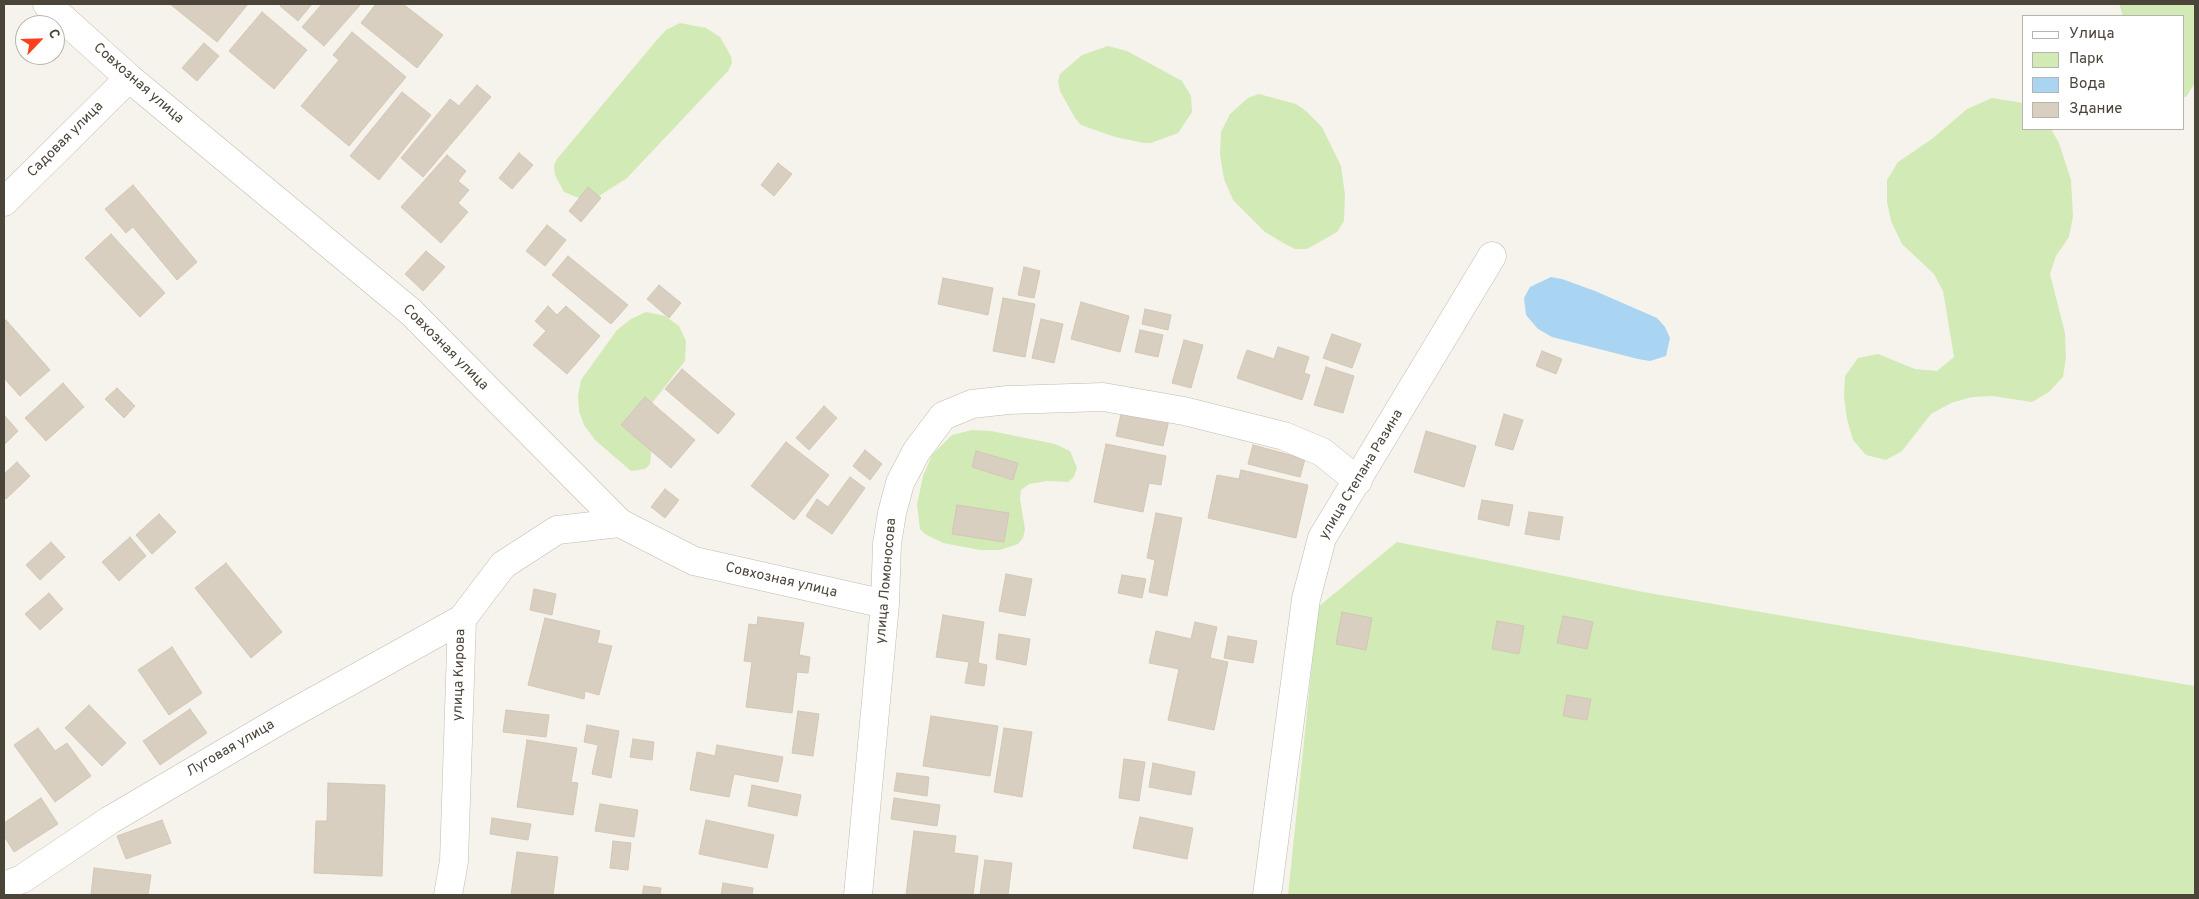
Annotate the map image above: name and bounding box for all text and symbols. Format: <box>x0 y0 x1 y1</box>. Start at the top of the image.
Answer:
north arrow <box>15 15 65 65</box>
legend <box>2022 15 2184 130</box>
text: Улица <box>2069 25 2114 44</box>
text: С <box>44 27 63 42</box>
street label: Совхозная улица <box>89 40 187 128</box>
text: Парк <box>2069 50 2104 69</box>
text: Вода <box>2069 75 2105 94</box>
street label: Садовая улица <box>25 99 107 181</box>
text: Здание <box>2069 100 2122 119</box>
street label: Совхозная улица <box>399 302 491 394</box>
street label: улица Степана Разина <box>1317 407 1407 543</box>
street label: улица Ломоносова <box>873 517 901 645</box>
street label: Совхозная улица <box>723 560 839 602</box>
street label: улица Кирова <box>450 629 470 721</box>
street label: Луговая улица <box>184 717 278 781</box>

